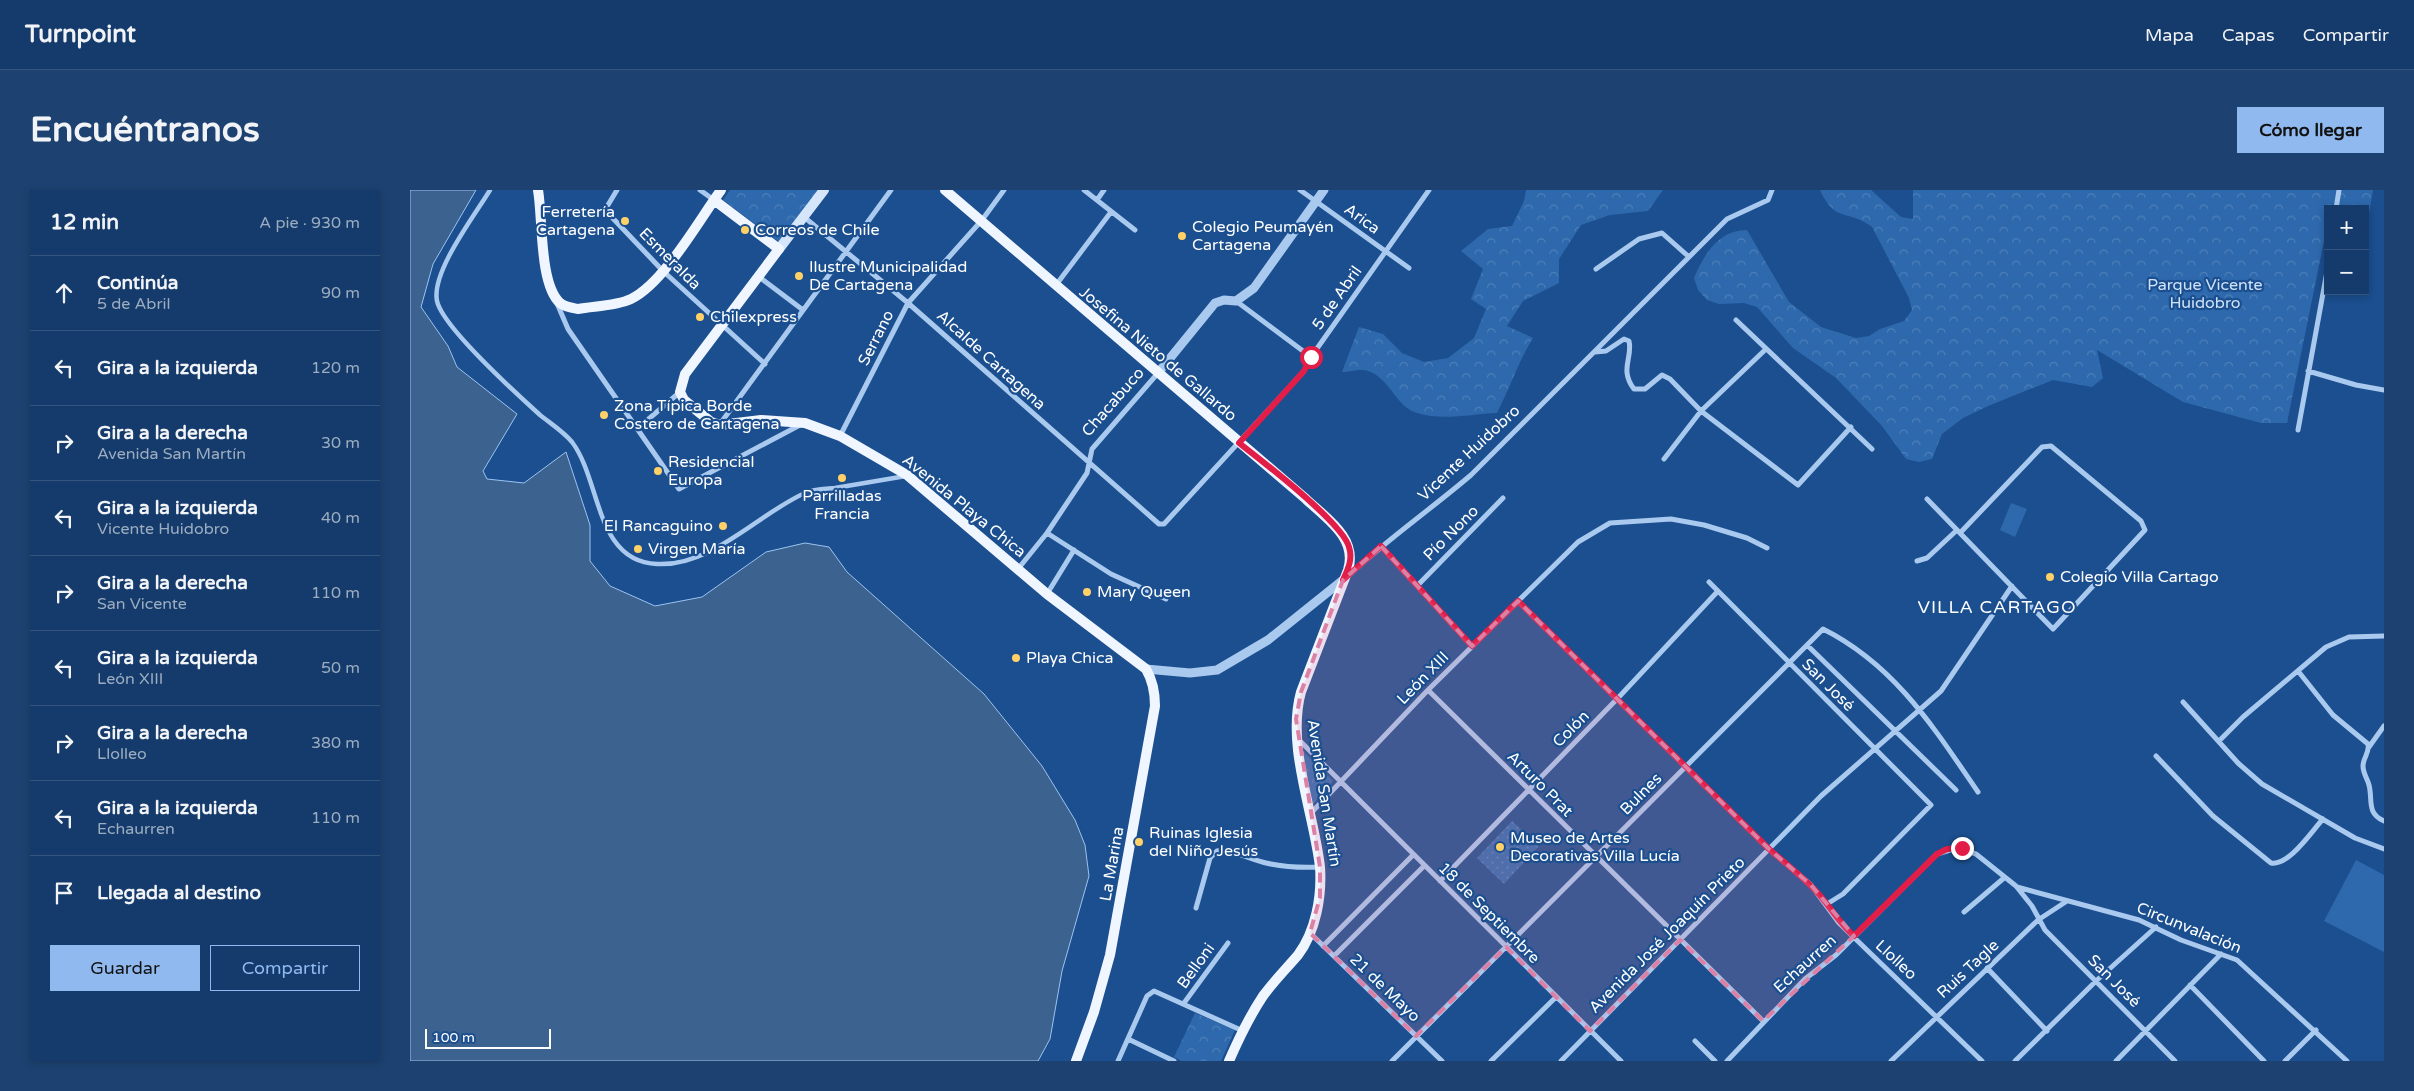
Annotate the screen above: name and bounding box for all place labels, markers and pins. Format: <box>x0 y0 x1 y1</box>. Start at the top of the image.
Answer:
place label: Ferretería Cartagena <box>536 202 615 240</box>
marker: Ferretería Cartagena <box>619 215 631 227</box>
place label: Colegio Peumayén Cartagena <box>1192 217 1334 255</box>
place label: Correos de Chile <box>755 220 879 240</box>
marker: Correos de Chile <box>739 224 751 236</box>
marker: Colegio Peumayén Cartagena <box>1176 230 1188 242</box>
place label: Ilustre Municipalidad De Cartagena <box>809 257 967 295</box>
marker: Ilustre Municipalidad De Cartagena <box>793 270 805 282</box>
place label: Chilexpress <box>710 307 797 327</box>
marker: Chilexpress <box>694 311 706 323</box>
place label: Zona Típica Borde Costero de Cartagena <box>614 396 780 434</box>
marker: Zona Típica Borde Costero de Cartagena <box>598 409 610 421</box>
place label: Residencial Europa <box>668 452 755 490</box>
marker: Residencial Europa <box>652 465 664 477</box>
marker: Parrilladas Francia <box>836 472 848 484</box>
place label: Parrilladas Francia <box>802 486 882 524</box>
place label: El Rancaguino <box>604 516 713 536</box>
marker: El Rancaguino <box>717 520 729 532</box>
place label: Virgen María <box>648 539 745 559</box>
marker: Virgen María <box>632 543 644 555</box>
place label: Colegio Villa Cartago <box>2060 567 2219 587</box>
marker: Colegio Villa Cartago <box>2044 571 2056 583</box>
place label: Mary Queen <box>1097 582 1191 602</box>
marker: Mary Queen <box>1081 586 1093 598</box>
place label: Playa Chica <box>1026 648 1114 668</box>
marker: Playa Chica <box>1010 652 1022 664</box>
place label: Ruinas Iglesia del Niño Jesús <box>1149 823 1258 861</box>
place label: Museo de Artes Decorativas Villa Lucía <box>1510 828 1680 866</box>
marker: Ruinas Iglesia del Niño Jesús <box>1133 836 1145 848</box>
marker: Museo de Artes Decorativas Villa Lucía <box>1494 841 1506 853</box>

